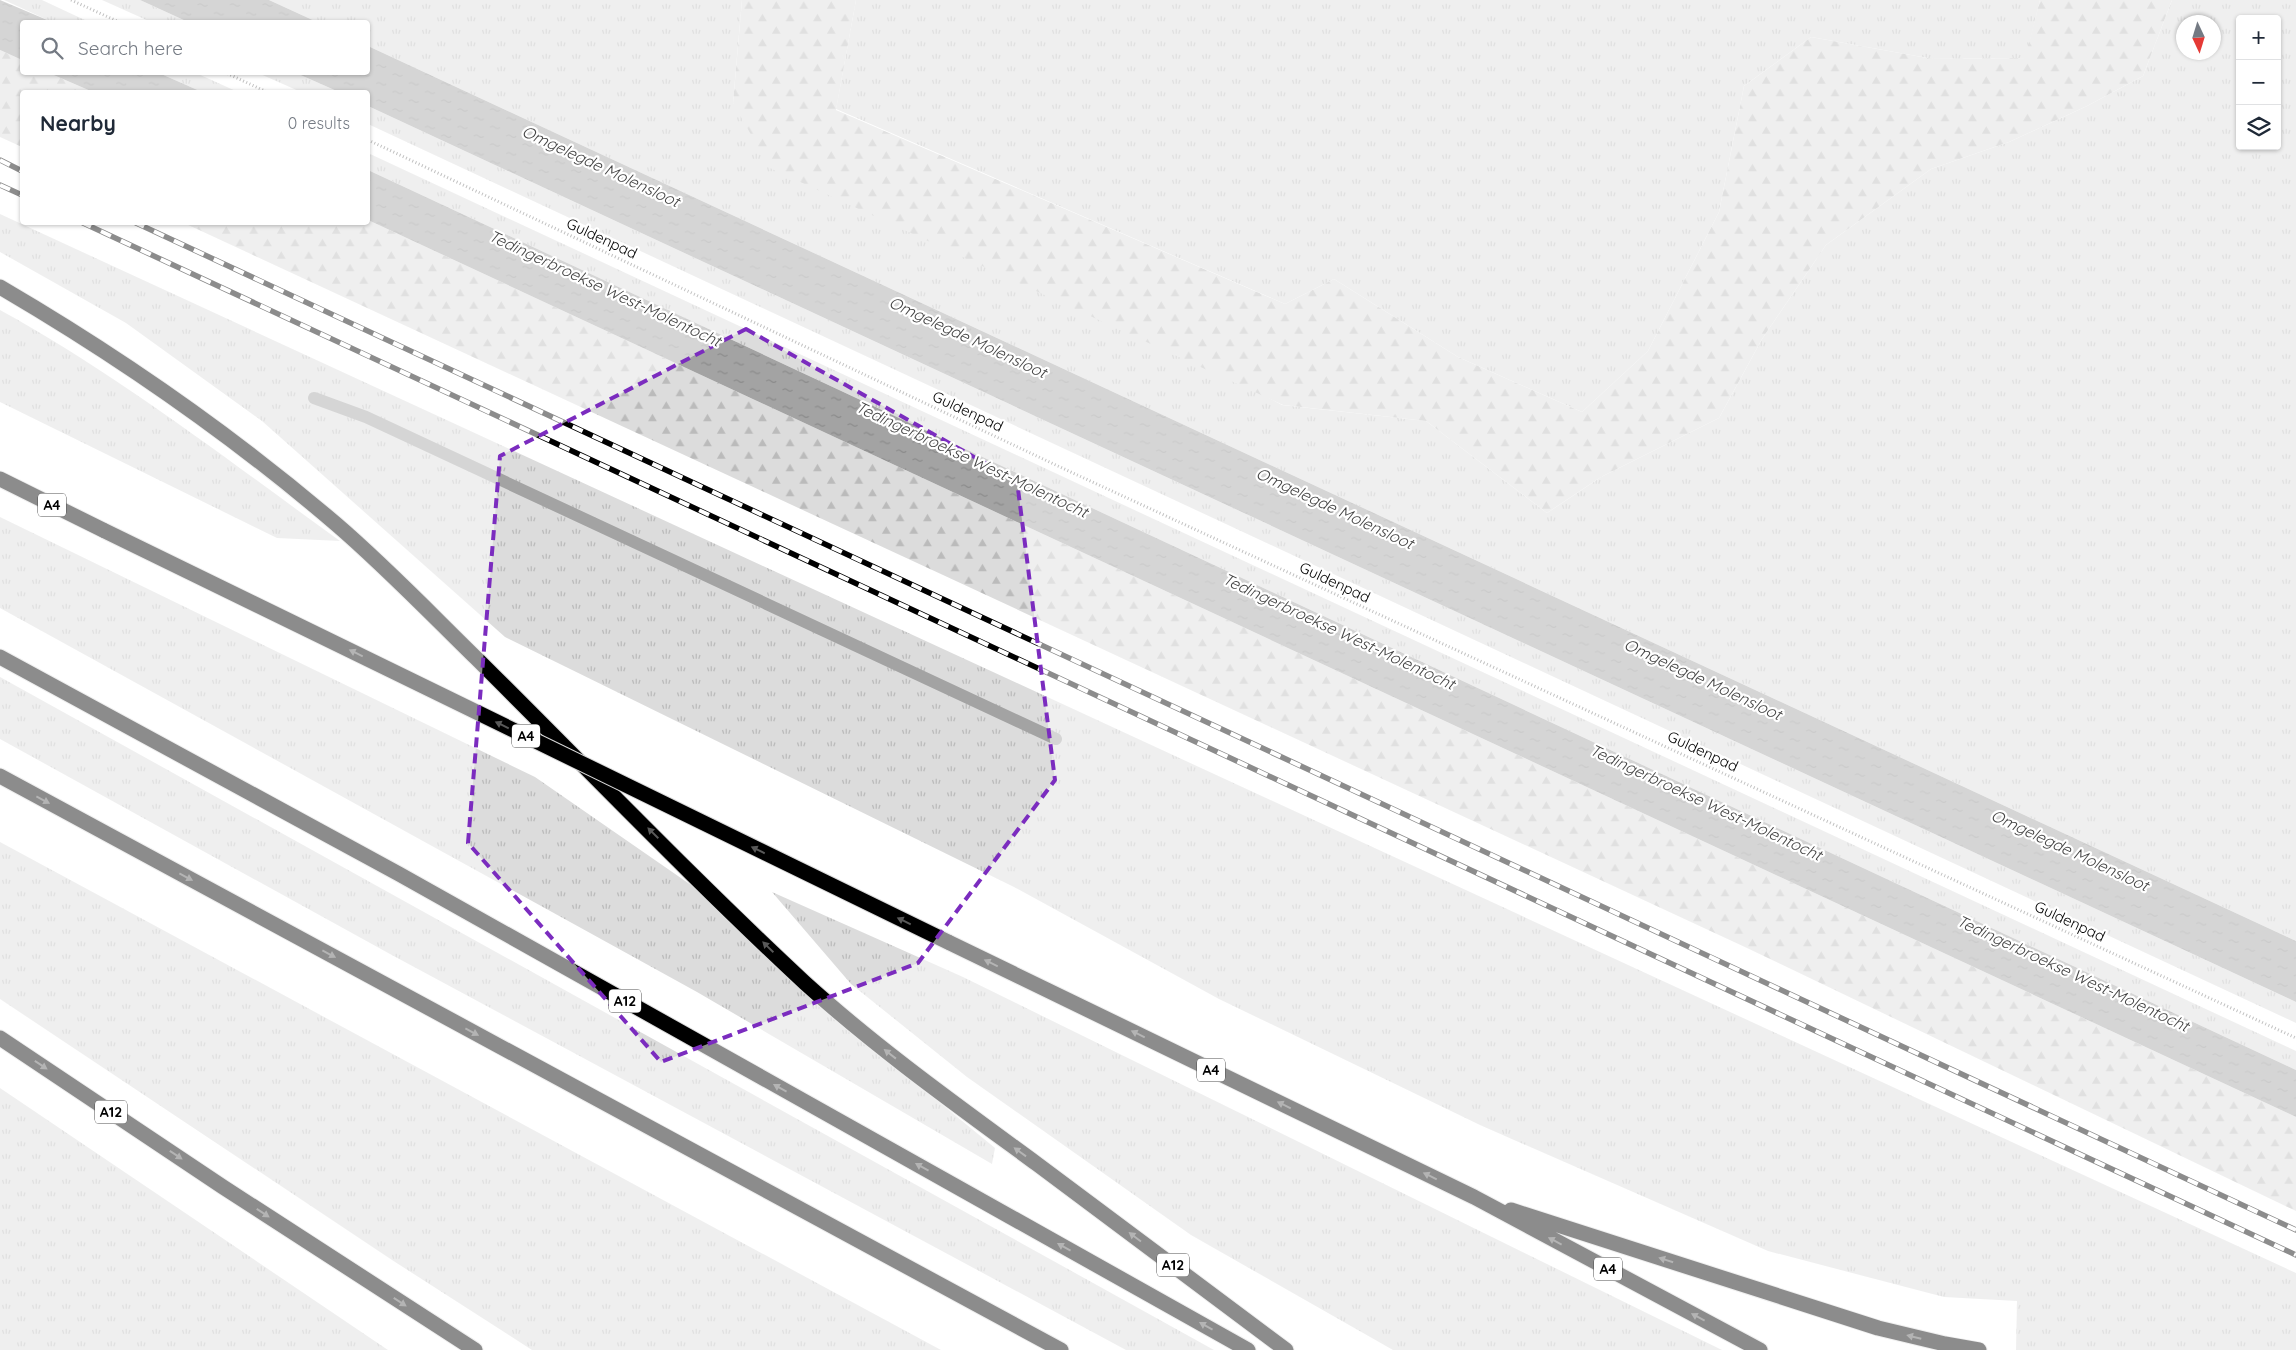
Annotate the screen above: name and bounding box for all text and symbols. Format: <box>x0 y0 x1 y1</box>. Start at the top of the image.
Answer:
north arrow <box>2176 15 2221 60</box>
map controls <box>2236 15 2281 150</box>
button: + <box>2236 15 2281 60</box>
search box <box>20 20 370 75</box>
icon: search <box>38 34 66 62</box>
text: Search here <box>78 36 183 60</box>
button: − <box>2236 60 2281 105</box>
button: layers <box>2236 105 2281 150</box>
text: Nearby <box>40 110 116 136</box>
text: 0 results <box>288 113 350 133</box>
water label: Omgelegde Molensloot <box>519 121 684 212</box>
street label: Guldenpad <box>564 213 640 263</box>
water label: Tedingerbroekse West-Molentocht <box>486 225 726 351</box>
water label: Omgelegde Molensloot <box>886 292 1051 383</box>
street label: Guldenpad <box>930 386 1006 436</box>
water label: Tedingerbroekse West-Molentocht <box>853 396 1093 522</box>
water label: Omgelegde Molensloot <box>1253 463 1418 554</box>
road number: A4 <box>38 494 66 516</box>
street label: Guldenpad <box>1297 557 1373 607</box>
water label: Tedingerbroekse West-Molentocht <box>1220 568 1460 694</box>
water label: Omgelegde Molensloot <box>1621 634 1786 725</box>
one-way arrow <box>349 649 363 657</box>
one-way arrow <box>495 720 509 728</box>
road number: A4 <box>512 724 540 748</box>
street label: Guldenpad <box>1665 726 1741 776</box>
water label: Tedingerbroekse West-Molentocht <box>1587 739 1827 865</box>
one-way arrow <box>36 795 50 804</box>
water label: Omgelegde Molensloot <box>1988 805 2153 896</box>
one-way arrow <box>647 827 659 839</box>
one-way arrow <box>751 845 765 853</box>
one-way arrow <box>179 873 193 881</box>
street label: Guldenpad <box>2032 896 2108 946</box>
water label: Tedingerbroekse West-Molentocht <box>1954 910 2194 1036</box>
one-way arrow <box>897 917 911 925</box>
one-way arrow <box>762 941 774 953</box>
one-way arrow <box>321 950 336 958</box>
one-way arrow <box>984 959 998 967</box>
road number: A12 <box>609 989 641 1012</box>
one-way arrow <box>465 1027 478 1036</box>
one-way arrow <box>1130 1030 1145 1038</box>
one-way arrow <box>884 1049 897 1060</box>
road number: A4 <box>1197 1058 1225 1082</box>
one-way arrow <box>34 1060 47 1070</box>
one-way arrow <box>773 1084 788 1092</box>
road number: A12 <box>95 1100 127 1124</box>
one-way arrow <box>1277 1101 1291 1109</box>
one-way arrow <box>1013 1147 1027 1157</box>
one-way arrow <box>169 1150 182 1160</box>
one-way arrow <box>915 1163 929 1172</box>
one-way arrow <box>1423 1172 1437 1180</box>
one-way arrow <box>257 1208 270 1218</box>
one-way arrow <box>1129 1232 1142 1243</box>
one-way arrow <box>1548 1237 1562 1245</box>
one-way arrow <box>1057 1242 1071 1251</box>
road number: A12 <box>1157 1254 1189 1276</box>
one-way arrow <box>1658 1256 1673 1263</box>
road number: A4 <box>1594 1258 1622 1280</box>
one-way arrow <box>393 1297 407 1306</box>
one-way arrow <box>1692 1313 1705 1322</box>
one-way arrow <box>1198 1322 1213 1330</box>
one-way arrow <box>1906 1333 1921 1341</box>

